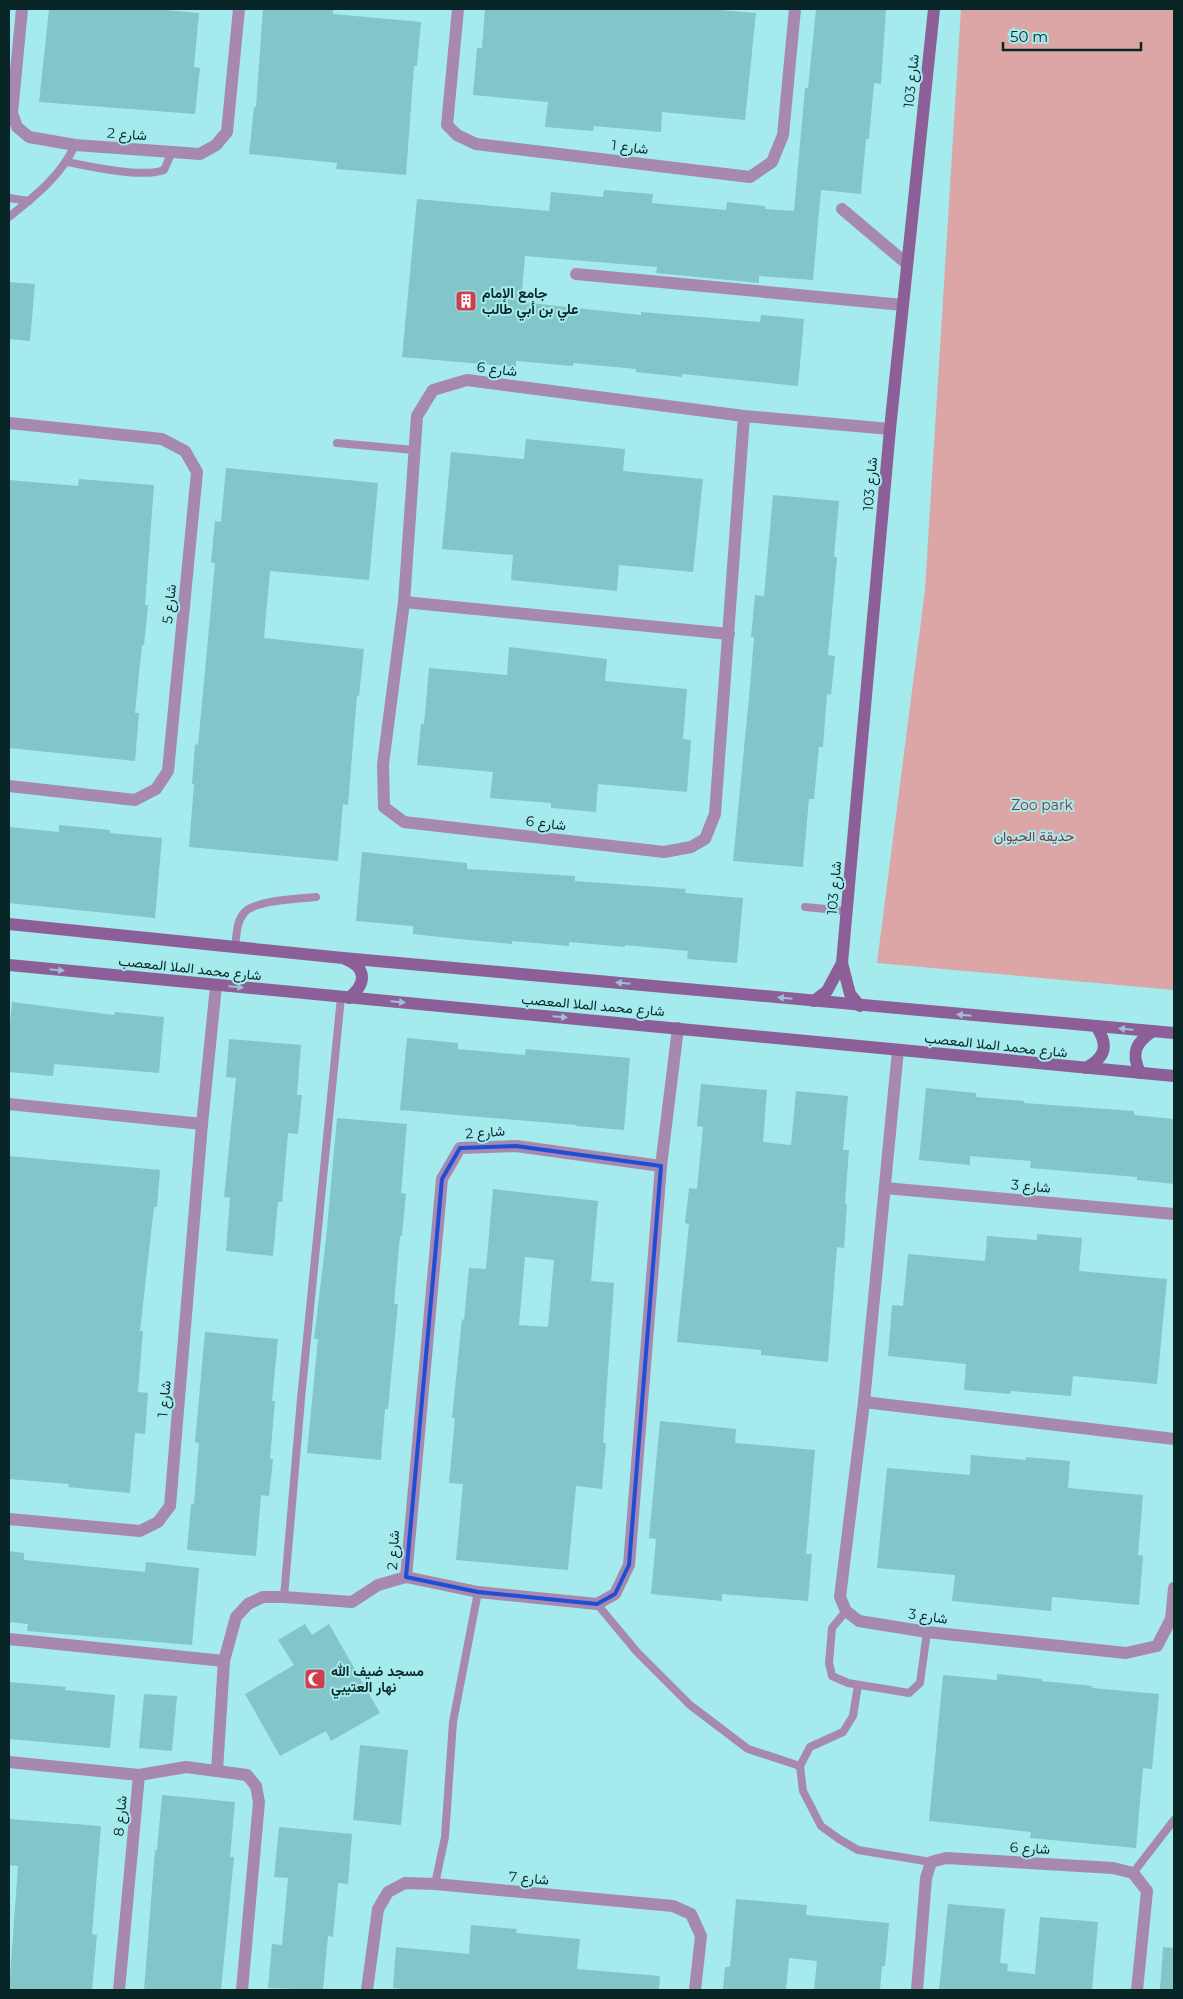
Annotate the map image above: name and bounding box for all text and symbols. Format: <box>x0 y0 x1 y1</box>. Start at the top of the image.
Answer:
scale bar <box>1003 20 1140 52</box>
text: 50 m <box>1010 27 1048 46</box>
street label: شارع 103 <box>899 53 925 109</box>
street label: شارع 2 <box>106 124 147 146</box>
street label: شارع 1 <box>610 136 649 160</box>
place label: جامع الإمام علي بن أبي طالب <box>482 284 578 321</box>
building icon: جامع الإمام علي بن أبي طالب <box>454 289 478 313</box>
street label: شارع 6 <box>476 358 518 382</box>
street label: شارع 103 <box>859 456 883 512</box>
street label: شارع 5 <box>158 583 182 625</box>
park label: Zoo park <box>1011 796 1073 814</box>
street label: شارع 6 <box>525 812 567 836</box>
park label: حديقة الحيوان <box>994 827 1074 845</box>
street label: شارع 103 <box>823 860 847 916</box>
street label: شارع محمد الملا المعصب <box>117 952 262 986</box>
one-way arrow <box>50 966 66 974</box>
one-way arrow <box>614 979 630 987</box>
one-way arrow <box>229 984 245 992</box>
street label: شارع محمد الملا المعصب <box>520 990 665 1022</box>
one-way arrow <box>776 994 792 1002</box>
one-way arrow <box>390 998 406 1006</box>
one-way arrow <box>956 1010 972 1018</box>
one-way arrow <box>552 1013 568 1021</box>
one-way arrow <box>1117 1025 1133 1033</box>
street label: شارع محمد الملا المعصب <box>923 1029 1068 1063</box>
street label: شارع 2 <box>465 1122 506 1144</box>
street label: شارع 3 <box>1010 1175 1052 1199</box>
street label: شارع 1 <box>153 1380 177 1418</box>
street label: شارع 2 <box>383 1530 405 1570</box>
street label: شارع 3 <box>907 1604 949 1630</box>
place label: مسجد ضيف الله نهار العتيبي <box>331 1662 424 1699</box>
mosque icon: مسجد ضيف الله نهار العتيبي <box>303 1667 327 1691</box>
street label: شارع 8 <box>109 1795 133 1837</box>
street label: شارع 6 <box>1009 1838 1051 1860</box>
street label: شارع 7 <box>508 1867 550 1891</box>

